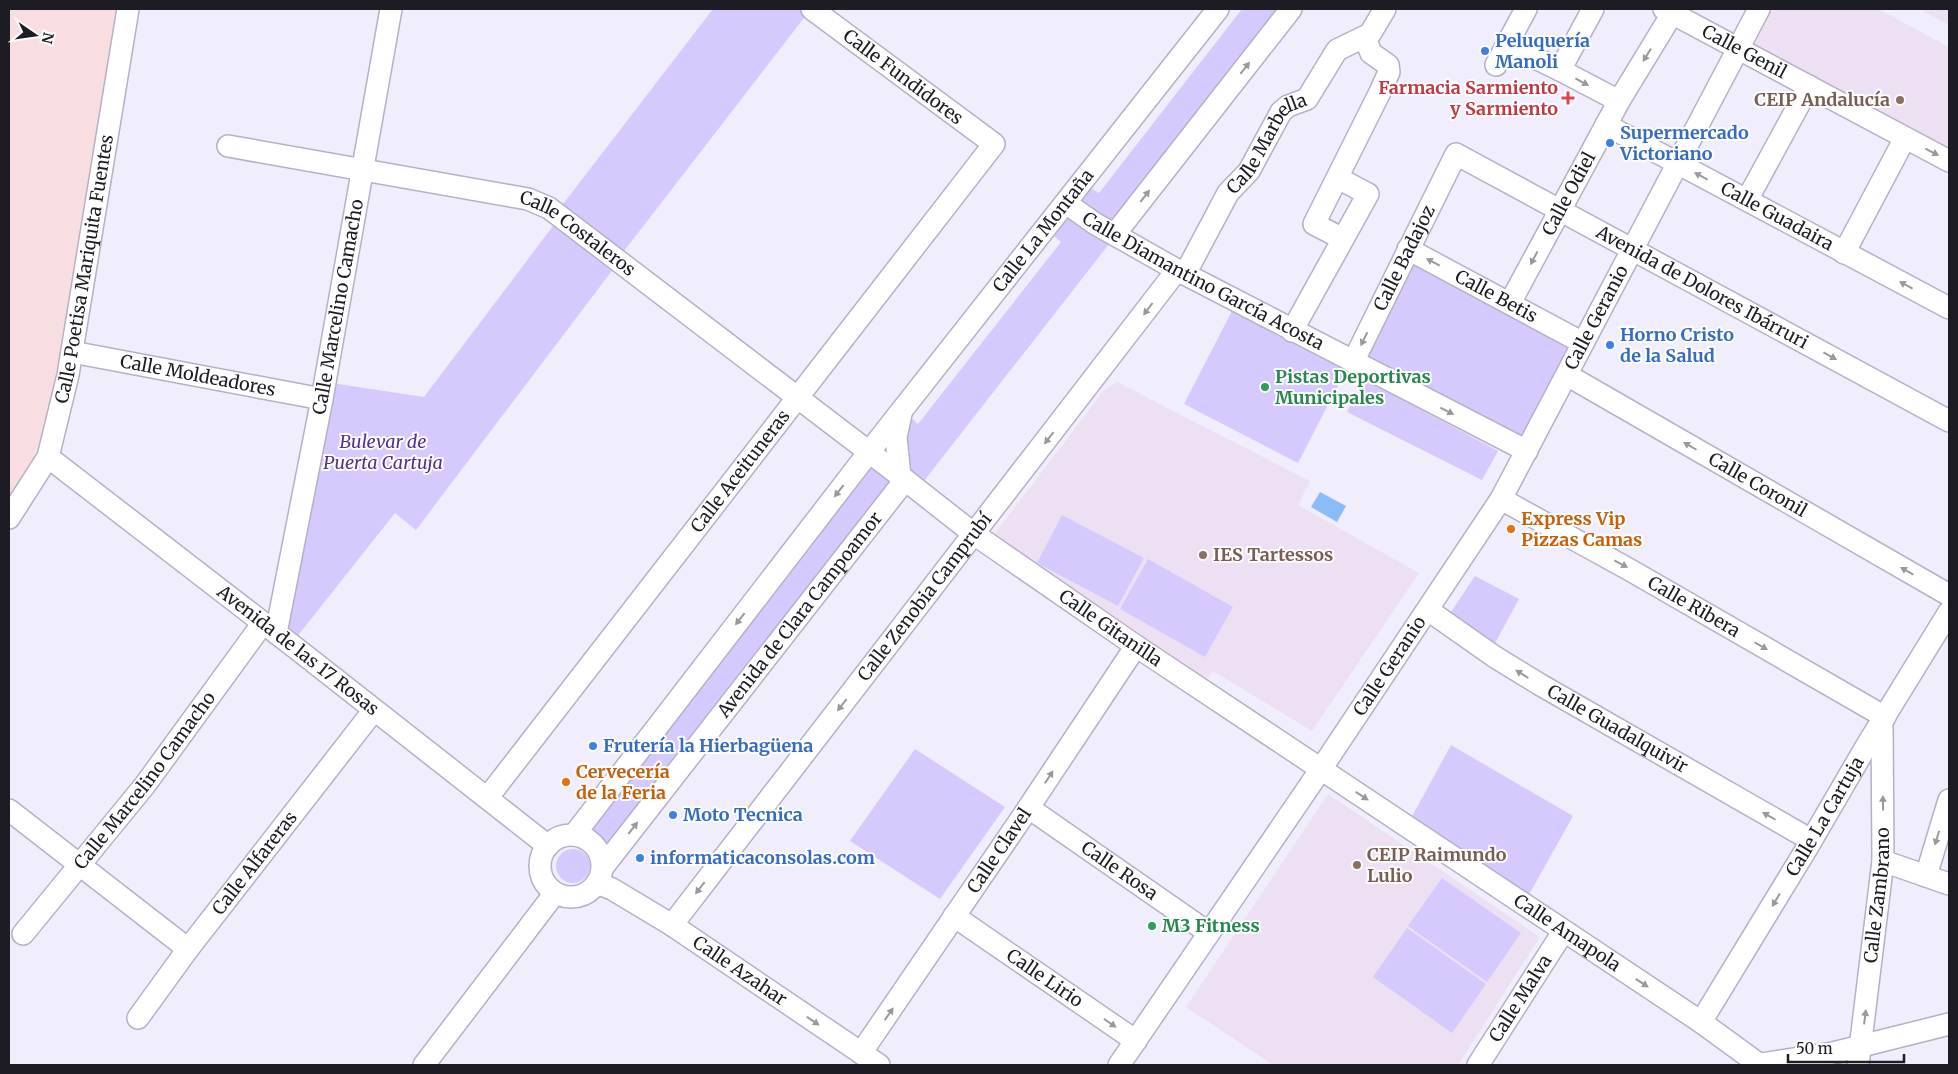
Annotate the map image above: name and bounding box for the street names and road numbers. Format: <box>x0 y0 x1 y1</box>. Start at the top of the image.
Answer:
street label: Calle Genil <box>1698 19 1791 84</box>
street label: Calle Fundidores <box>839 24 968 129</box>
street label: Calle Marbella <box>1221 88 1310 199</box>
street label: Calle Poetisa Mariquita Fuentes <box>49 133 118 406</box>
street label: Calle Odiel <box>1537 148 1600 239</box>
street label: Calle La Montaña <box>987 164 1099 297</box>
street label: Calle Guadaira <box>1717 176 1838 256</box>
street label: Calle Costaleros <box>518 186 640 281</box>
street label: Calle Marcelino Camacho <box>307 197 368 416</box>
street label: Calle Badajoz <box>1368 201 1440 314</box>
street label: Calle Diamantino García Acosta <box>1078 206 1328 355</box>
street label: Avenida de Dolores Ibárruri <box>1591 220 1813 354</box>
street label: Calle Geranio <box>1559 261 1633 374</box>
street label: Calle Betis <box>1451 264 1542 327</box>
street label: Calle Moldeadores <box>118 349 278 401</box>
street label: Calle Aceituneras <box>685 405 795 537</box>
street label: Calle Coronil <box>1705 447 1812 522</box>
street label: Avenida de Clara Campoamor <box>711 507 887 723</box>
street label: Calle Zenobia Camprubí <box>852 507 997 686</box>
street label: Calle Ribera <box>1644 571 1745 642</box>
street label: Avenida de las 17 Rosas <box>212 579 384 720</box>
street label: Calle Gitanilla <box>1055 584 1167 671</box>
street label: Calle Geranio <box>1348 612 1431 720</box>
street label: Calle Guadalquivir <box>1543 679 1692 778</box>
street label: Calle Marcelino Camacho <box>69 687 220 874</box>
street label: Calle La Cartuja <box>1781 752 1869 880</box>
street label: Calle Clavel <box>962 803 1036 898</box>
street label: Calle Alfareras <box>207 806 302 919</box>
street label: Calle Zambrano <box>1859 827 1894 964</box>
street label: Calle Rosa <box>1077 836 1163 905</box>
street label: Calle Amapola <box>1510 889 1626 977</box>
street label: Calle Azahar <box>689 930 792 1010</box>
street label: Calle Lirio <box>1002 944 1088 1012</box>
street label: Calle Malva <box>1484 950 1557 1046</box>

